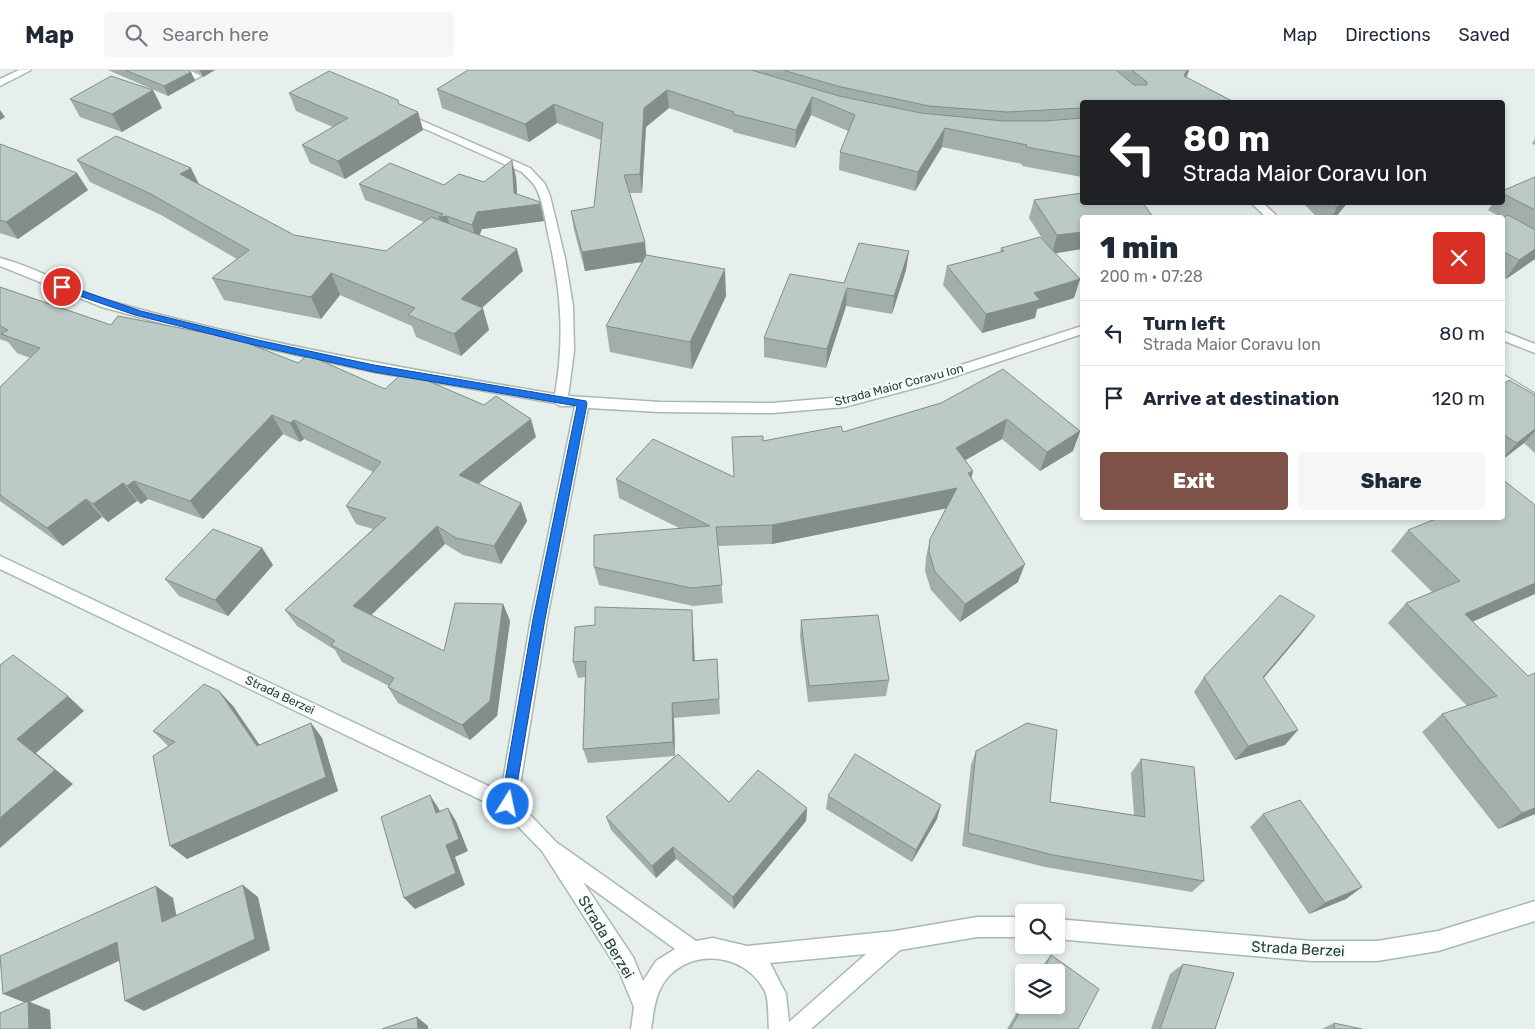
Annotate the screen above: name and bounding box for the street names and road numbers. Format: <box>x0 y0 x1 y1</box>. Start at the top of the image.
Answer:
street label: Strada Maior Coravu Ion <box>833 361 965 409</box>
street label: Strada Berzei <box>243 673 317 717</box>
street label: Strada Berzei <box>574 892 638 982</box>
street label: Strada Berzei <box>1251 938 1345 960</box>

